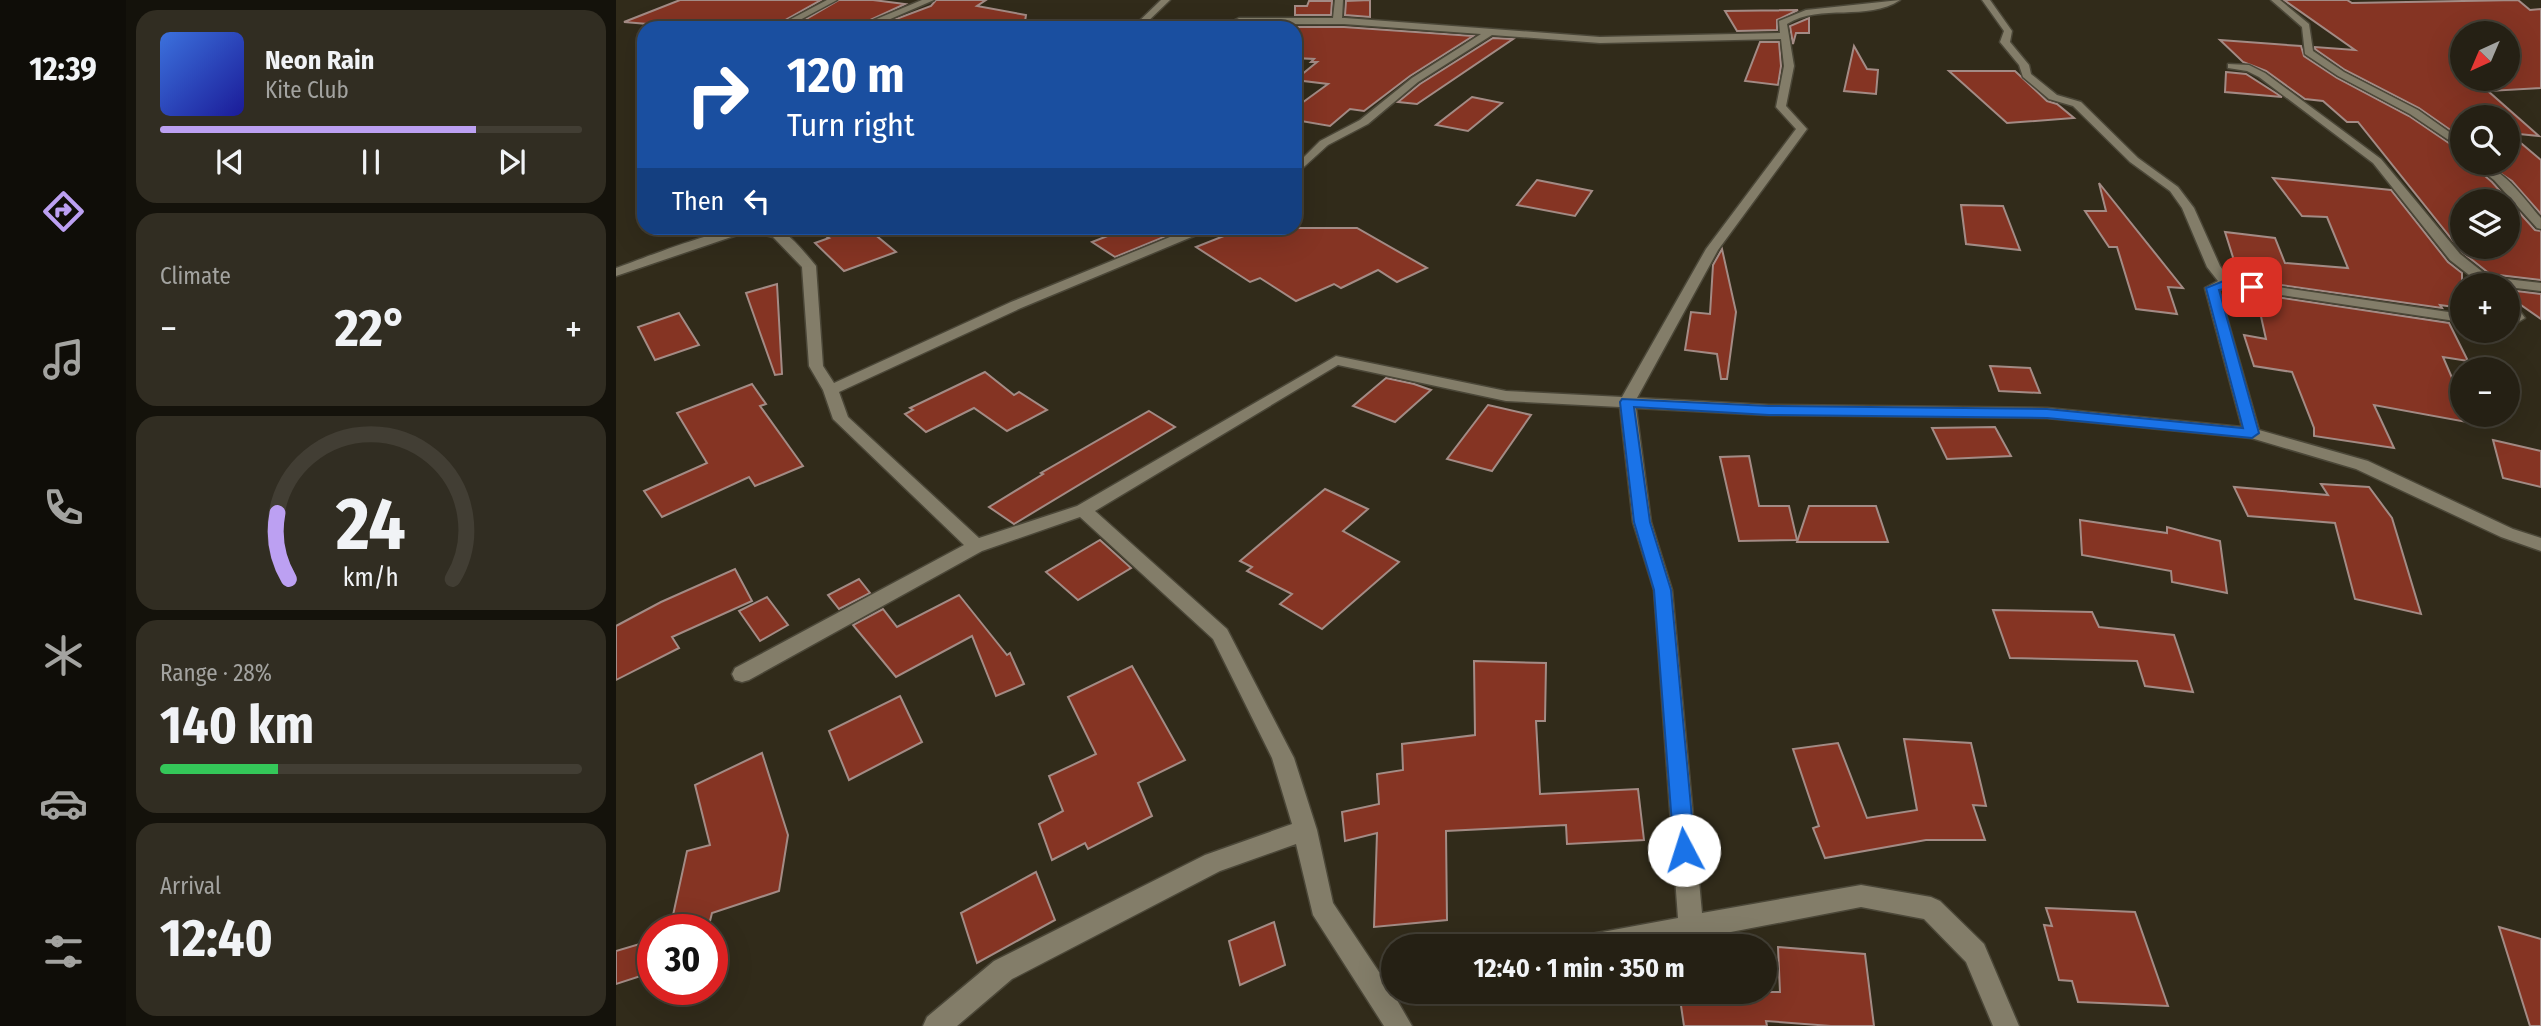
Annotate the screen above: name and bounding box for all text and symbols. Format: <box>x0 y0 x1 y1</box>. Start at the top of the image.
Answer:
north arrow <box>2450 21 2520 91</box>
map controls <box>2450 21 2520 427</box>
text: Neon Rain <box>265 45 374 76</box>
text: 120 m <box>787 46 905 105</box>
icon: right <box>672 49 763 140</box>
text: 12:39 <box>29 50 97 88</box>
text: Kite Club <box>265 76 349 104</box>
button: search <box>2450 105 2520 175</box>
text: Turn right <box>787 106 914 144</box>
icon: previous <box>211 143 249 181</box>
icon: pause <box>352 143 390 181</box>
icon: next <box>493 143 531 181</box>
icon: left <box>738 182 776 220</box>
text: Then <box>672 186 724 217</box>
icon: directions <box>39 187 88 236</box>
button: layers <box>2450 189 2520 259</box>
pin <box>2222 257 2282 317</box>
text: Climate <box>160 262 231 290</box>
icon: arrive <box>2233 268 2271 306</box>
button: + <box>2450 273 2520 343</box>
text: 22° <box>335 297 407 360</box>
text: − <box>160 306 177 352</box>
text: + <box>565 306 582 352</box>
icon: music <box>39 335 88 384</box>
button: − <box>2450 357 2520 427</box>
text: 24 <box>335 481 406 568</box>
icon: phone <box>39 483 88 532</box>
text: km/h <box>343 563 399 593</box>
icon: climate <box>39 631 88 680</box>
text: Range · 28% <box>160 659 272 687</box>
text: 140 km <box>160 694 314 757</box>
icon: car <box>39 779 88 828</box>
position arrow <box>1647 813 1721 887</box>
text: Arrival <box>160 872 221 900</box>
text: 12:40 <box>160 907 273 970</box>
speed limit sign: 30 <box>637 914 728 1005</box>
icon: filters <box>39 927 88 976</box>
text: 12:40 · 1 min · 350 m <box>1473 953 1685 984</box>

